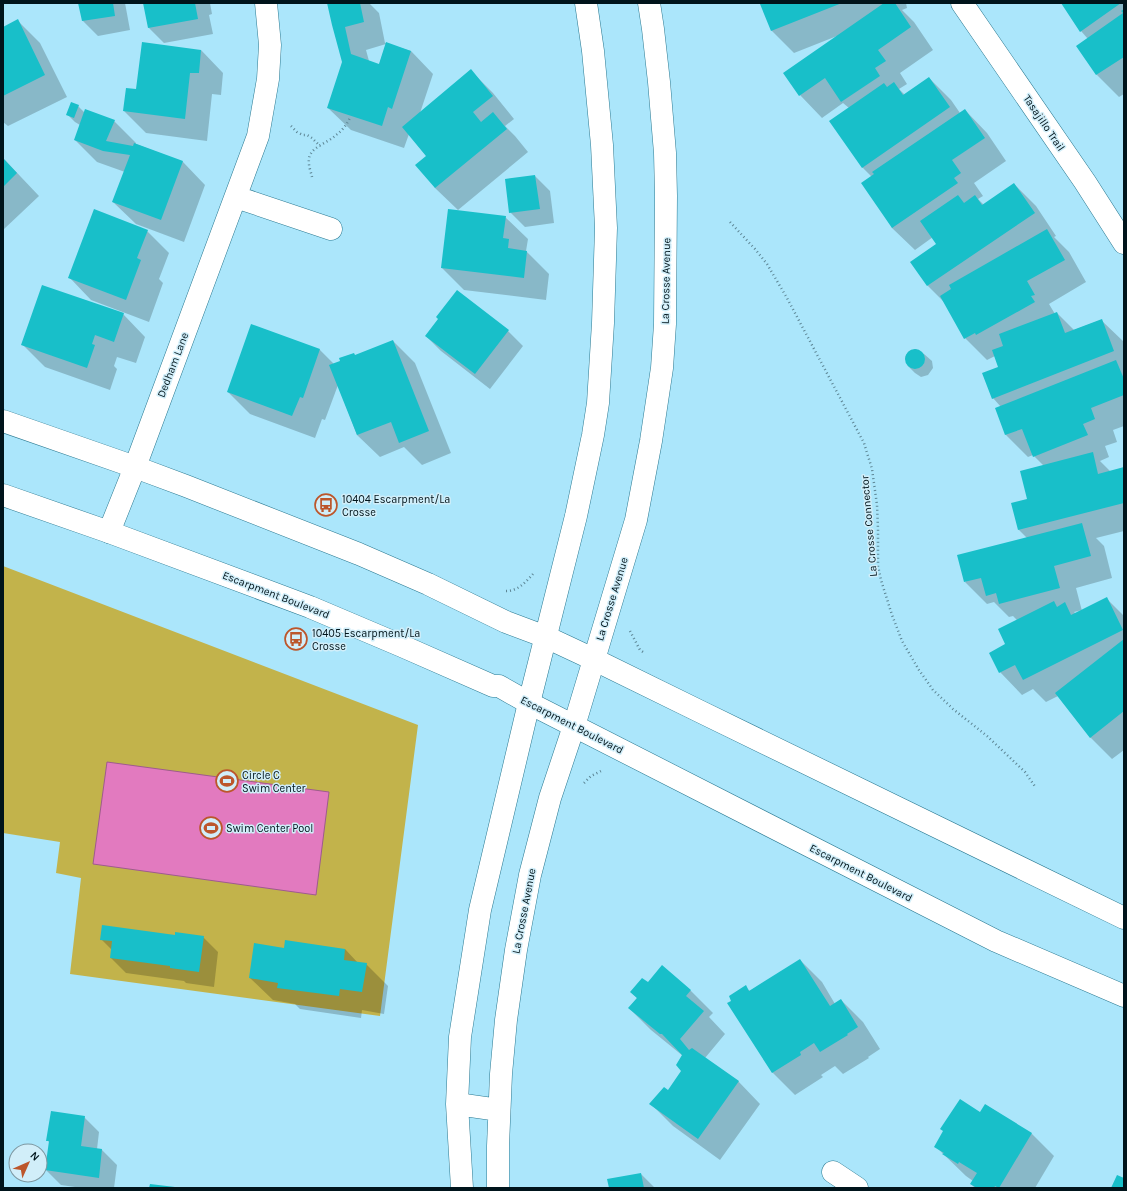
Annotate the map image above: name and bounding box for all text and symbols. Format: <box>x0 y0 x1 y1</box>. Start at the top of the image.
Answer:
street label: Tasajillo Trail <box>1020 92 1068 154</box>
street label: La Crosse Avenue <box>659 237 673 324</box>
street label: Dedham Lane <box>155 330 191 399</box>
street label: La Crosse Connector <box>858 475 880 577</box>
bus stop icon: 10404 Escarpment/La Crosse <box>313 492 339 518</box>
place label: 10404 Escarpment/La Crosse <box>342 493 450 519</box>
street label: La Crosse Avenue <box>593 555 631 642</box>
street label: Escarpment Boulevard <box>221 569 331 621</box>
bus stop icon: 10405 Escarpment/La Crosse <box>283 626 309 652</box>
place label: 10405 Escarpment/La Crosse <box>312 627 420 653</box>
street label: Escarpment Boulevard <box>518 693 626 757</box>
sports icon: Circle C Swim Center <box>214 768 240 794</box>
place label: Circle C Swim Center <box>242 769 306 795</box>
sports icon: Swim Center Pool <box>198 815 224 841</box>
place label: Swim Center Pool <box>226 822 313 835</box>
street label: Escarpment Boulevard <box>807 841 915 905</box>
street label: La Crosse Avenue <box>509 867 539 955</box>
north arrow <box>8 1143 48 1183</box>
text: N <box>27 1149 42 1164</box>

